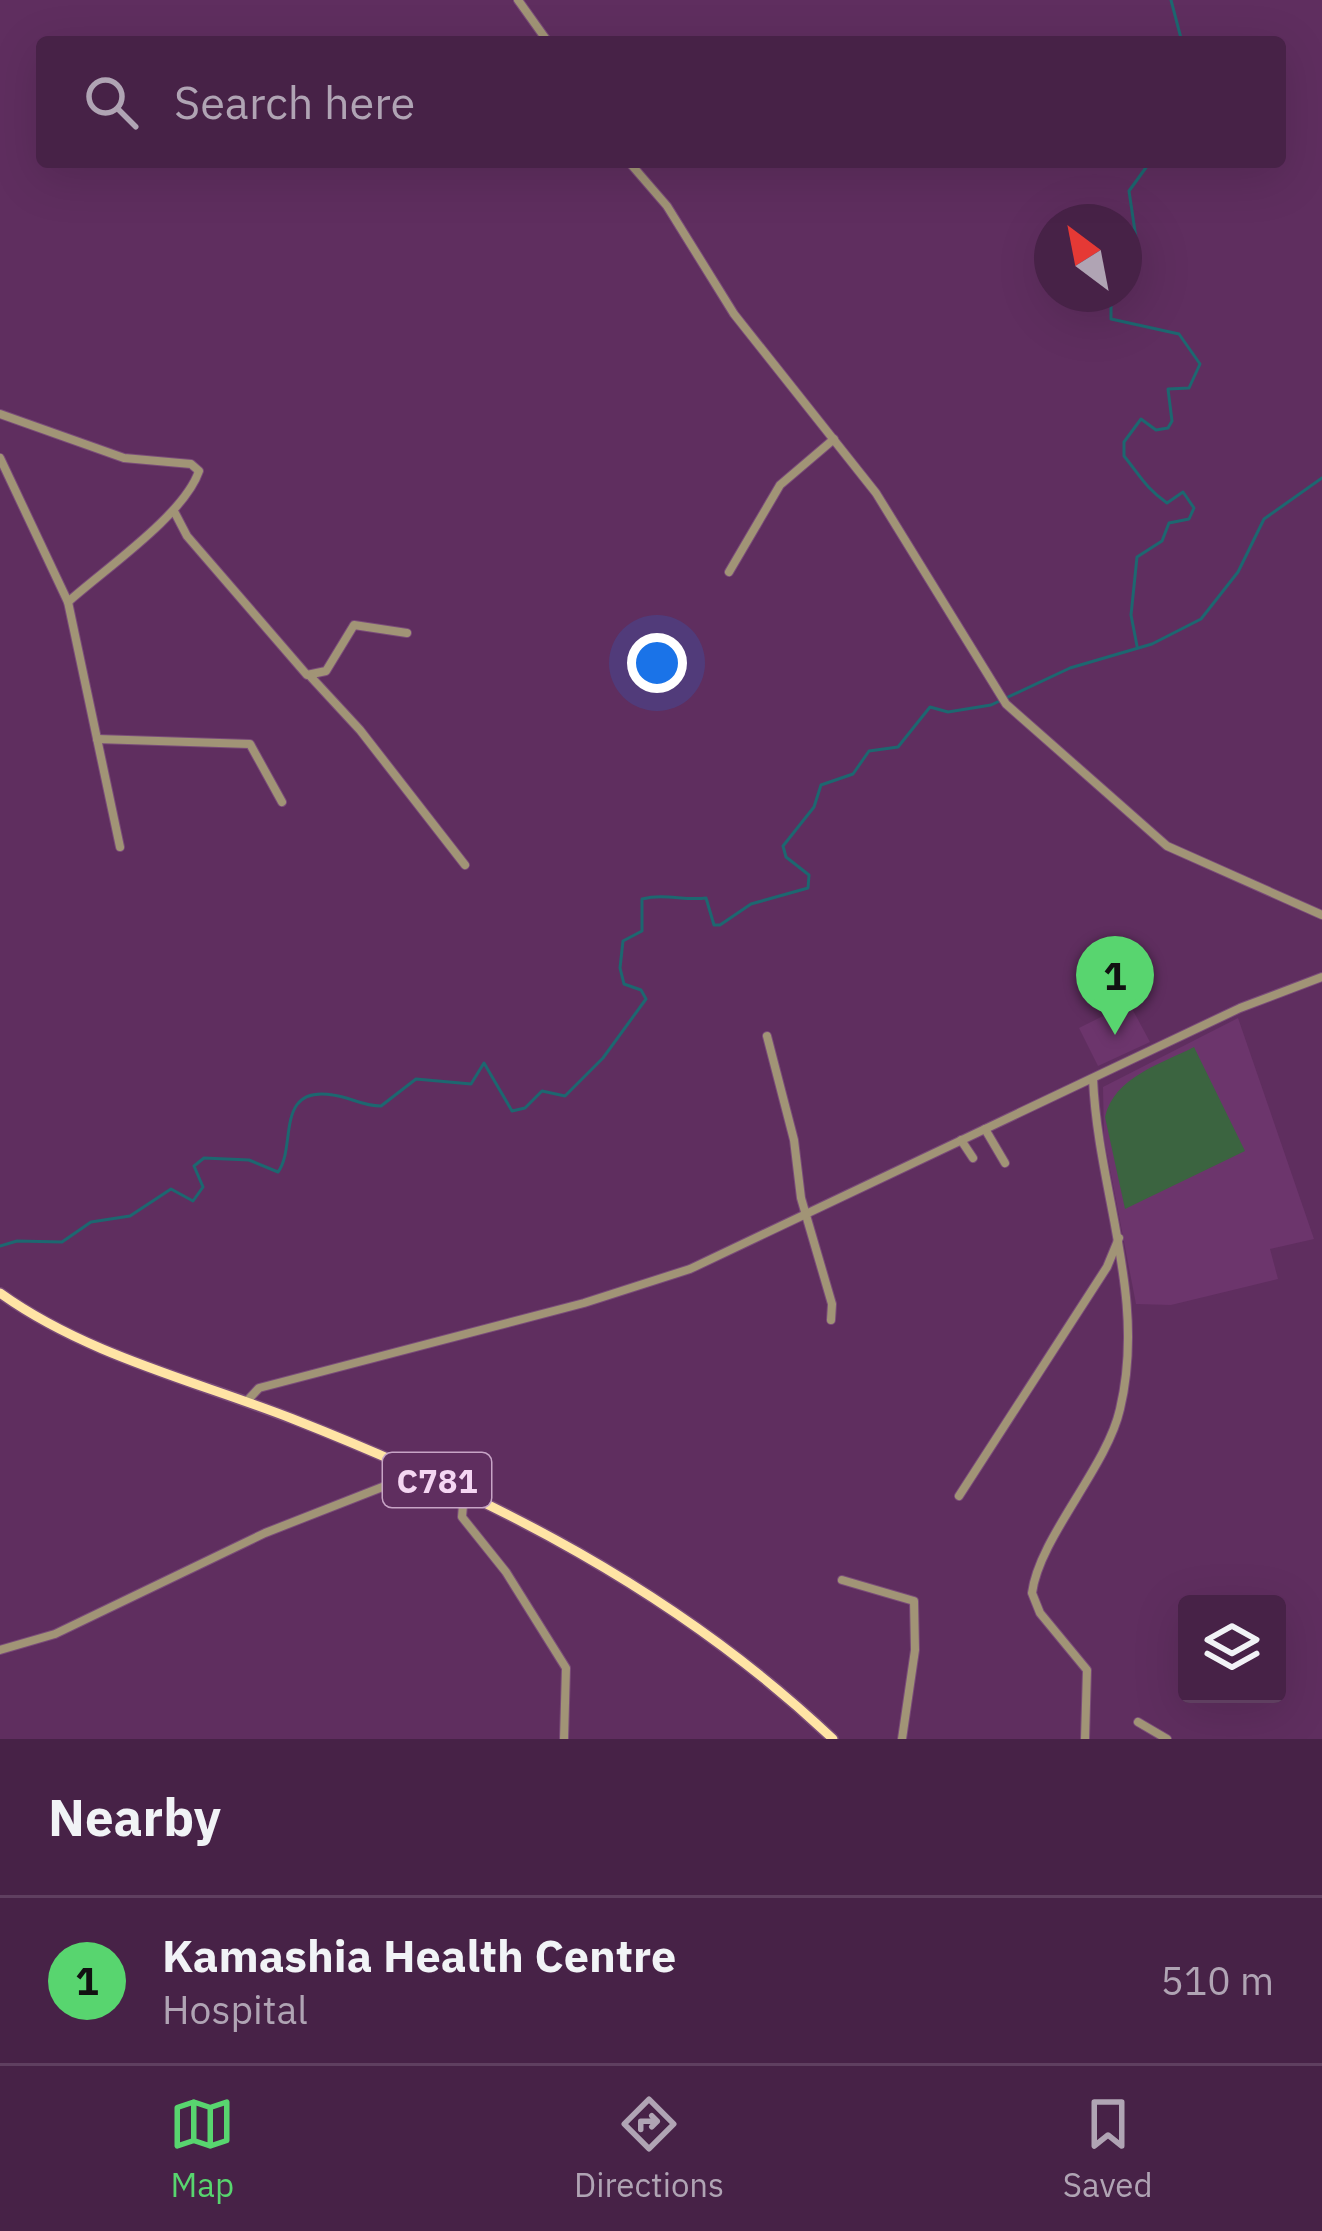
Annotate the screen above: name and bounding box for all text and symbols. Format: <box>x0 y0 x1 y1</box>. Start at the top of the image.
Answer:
search box <box>36 36 1286 168</box>
icon: search <box>78 69 144 135</box>
text: Search here <box>174 73 415 131</box>
north arrow <box>1034 204 1142 312</box>
your location <box>627 633 687 693</box>
pin: 1 <box>1076 936 1154 1035</box>
road number: C781 <box>383 1453 491 1507</box>
map controls <box>1178 1595 1286 1703</box>
button: layers <box>1178 1595 1286 1703</box>
text: Nearby <box>48 1784 221 1850</box>
text: Kamashia Health Centre <box>162 1926 676 1984</box>
text: 1 <box>75 1955 99 2006</box>
text: 510 m <box>1161 1955 1274 2006</box>
text: Hospital <box>162 1984 308 2035</box>
tab: Map <box>169 2091 235 2206</box>
tab: Directions <box>574 2091 724 2206</box>
tab: Saved <box>1063 2091 1153 2206</box>

